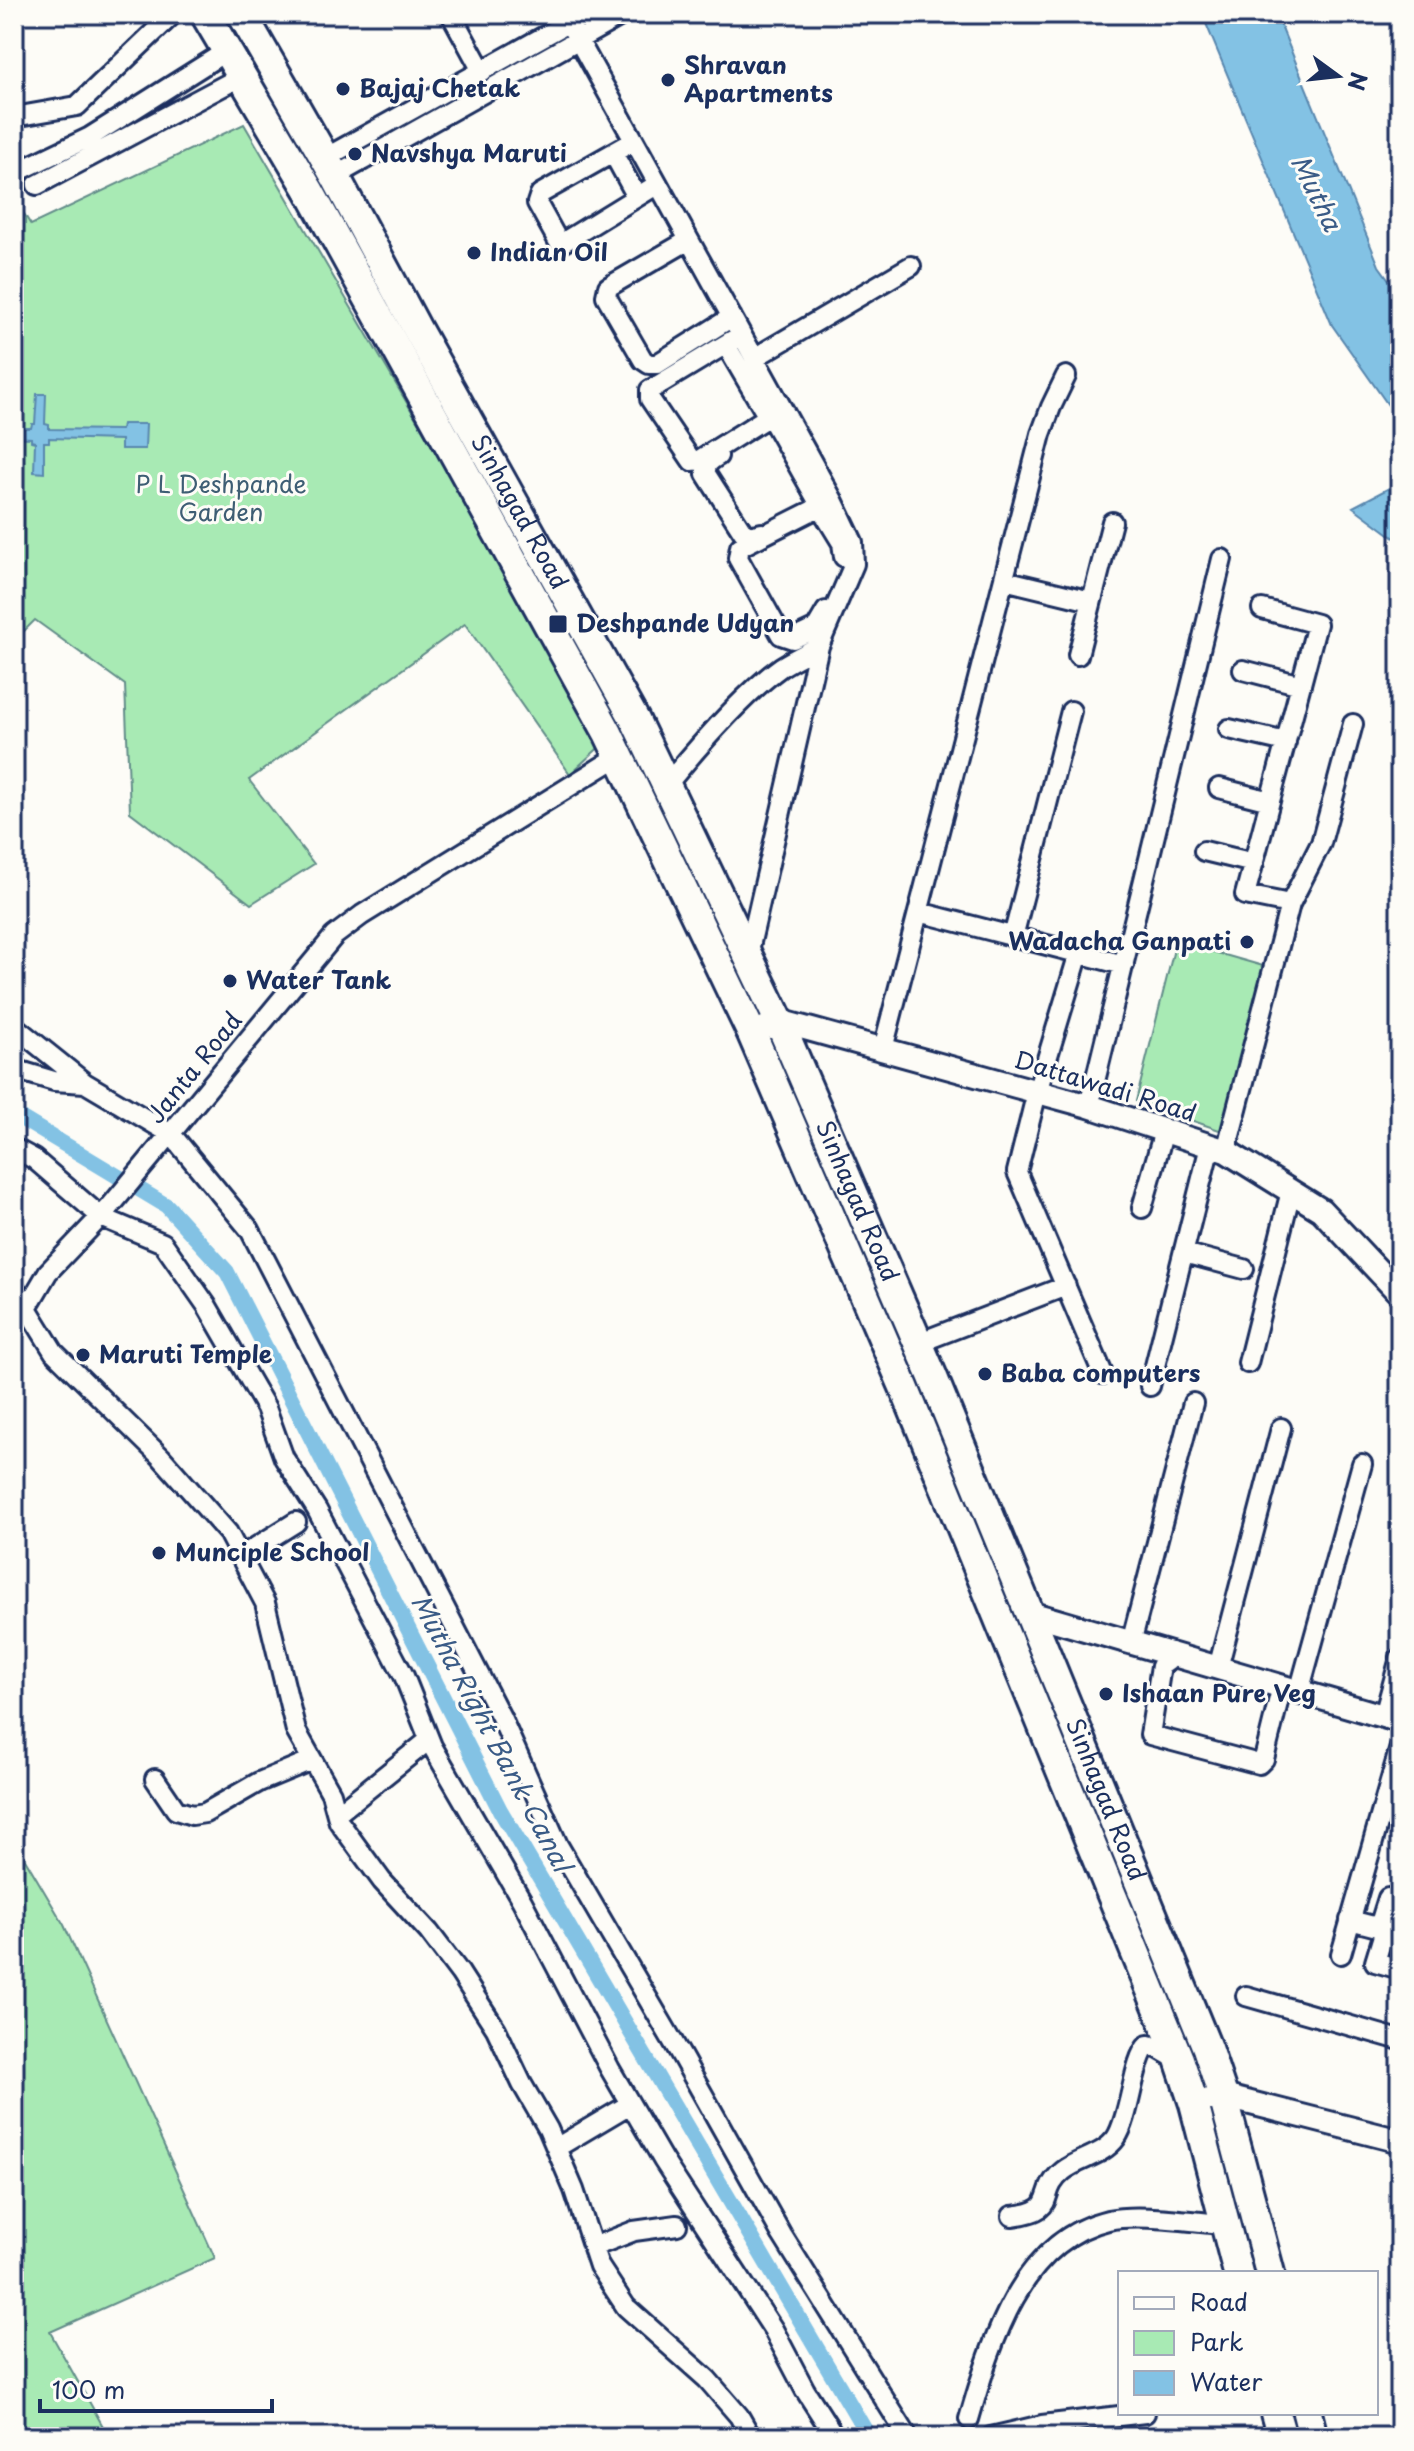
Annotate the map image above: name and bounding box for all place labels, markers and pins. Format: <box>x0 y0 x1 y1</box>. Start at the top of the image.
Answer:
place label: Shravan Apartments <box>684 46 833 110</box>
place label: Bajaj Chetak <box>359 69 520 105</box>
marker: Shravan Apartments <box>659 71 677 89</box>
marker: Bajaj Chetak <box>334 80 352 98</box>
place label: Navshya Maruti <box>371 134 567 170</box>
marker: Navshya Maruti <box>346 145 364 163</box>
place label: Indian Oil <box>490 233 608 269</box>
marker: Indian Oil <box>465 244 483 262</box>
place label: Deshpande Udyan <box>576 604 794 640</box>
marker: Deshpande Udyan <box>547 613 569 635</box>
place label: Wadacha Ganpati <box>1008 922 1231 958</box>
marker: Wadacha Ganpati <box>1238 933 1256 951</box>
place label: Water Tank <box>246 961 391 997</box>
marker: Water Tank <box>221 972 239 990</box>
place label: Maruti Temple <box>99 1335 273 1371</box>
marker: Maruti Temple <box>74 1346 92 1364</box>
place label: Baba computers <box>1001 1354 1200 1390</box>
marker: Baba computers <box>976 1365 994 1383</box>
place label: Munciple School <box>175 1533 369 1569</box>
marker: Munciple School <box>150 1544 168 1562</box>
place label: Ishaan Pure Veg <box>1122 1674 1316 1710</box>
marker: Ishaan Pure Veg <box>1097 1685 1115 1703</box>

